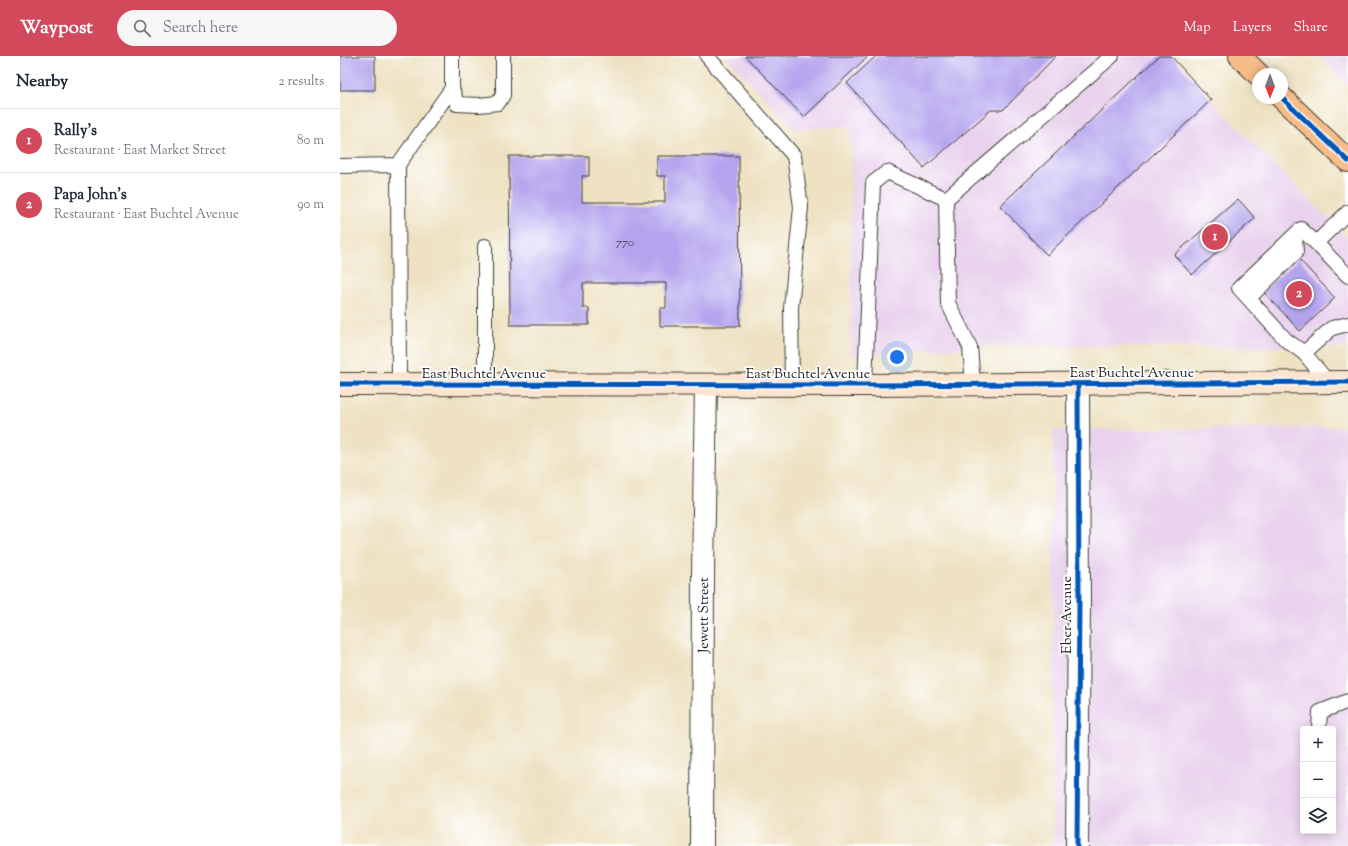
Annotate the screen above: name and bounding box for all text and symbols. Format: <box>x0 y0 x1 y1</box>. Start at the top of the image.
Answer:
search box <box>117 10 397 46</box>
text: Waypost <box>20 15 93 42</box>
icon: search <box>131 17 153 39</box>
text: Search here <box>163 18 238 39</box>
text: Map <box>1184 18 1211 38</box>
text: Layers <box>1233 18 1271 38</box>
text: Share <box>1293 18 1328 38</box>
north arrow <box>1252 68 1288 104</box>
text: Nearby <box>16 70 68 94</box>
text: 2 results <box>279 73 324 91</box>
text: Rally's <box>54 121 97 142</box>
text: 1 <box>27 132 31 150</box>
text: 80 m <box>297 132 324 150</box>
text: Restaurant · East Market Street <box>54 142 226 160</box>
text: Papa John's <box>54 185 127 206</box>
text: 2 <box>26 196 32 214</box>
text: 90 m <box>297 196 324 214</box>
text: Restaurant · East Buchtel Avenue <box>54 206 239 224</box>
pin: 1 <box>1202 222 1228 252</box>
house number: 770 <box>616 234 634 252</box>
pin: 2 <box>1286 279 1312 309</box>
your location <box>887 347 907 367</box>
street label: East Buchtel Avenue <box>1070 364 1194 384</box>
street label: East Buchtel Avenue <box>422 365 546 385</box>
street label: East Buchtel Avenue <box>746 365 870 385</box>
street label: Eber Avenue <box>1058 576 1078 654</box>
street label: Jewett Street <box>695 577 715 654</box>
map controls <box>1300 726 1336 834</box>
button: + <box>1300 726 1336 762</box>
button: − <box>1300 762 1336 798</box>
button: layers <box>1300 798 1336 834</box>

